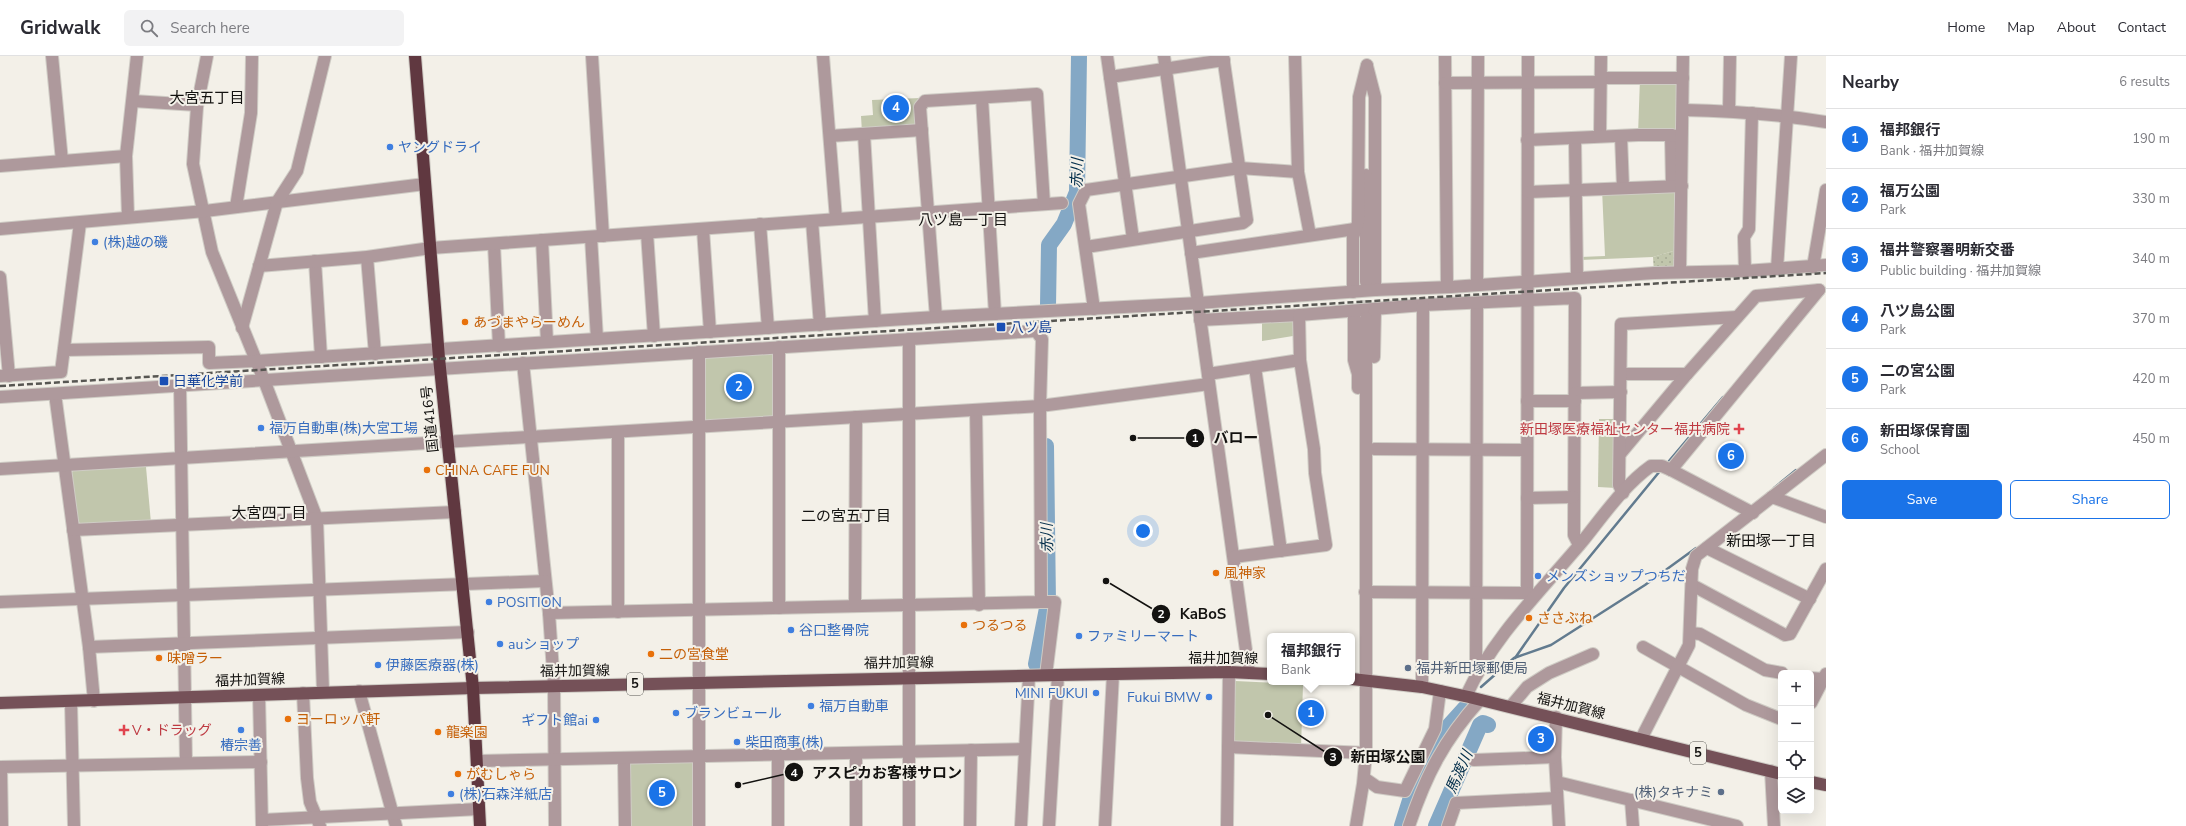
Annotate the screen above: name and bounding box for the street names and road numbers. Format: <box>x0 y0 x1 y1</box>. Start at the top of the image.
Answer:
street label: 国道416号 <box>417 385 443 453</box>
street label: 福井加賀線 <box>1188 649 1258 668</box>
street label: 福井加賀線 <box>864 653 934 673</box>
street label: 福井加賀線 <box>540 661 610 681</box>
street label: 福井加賀線 <box>215 669 285 691</box>
road number: 5 <box>627 673 643 695</box>
street label: 福井加賀線 <box>1535 688 1607 724</box>
road number: 5 <box>1690 742 1706 764</box>

